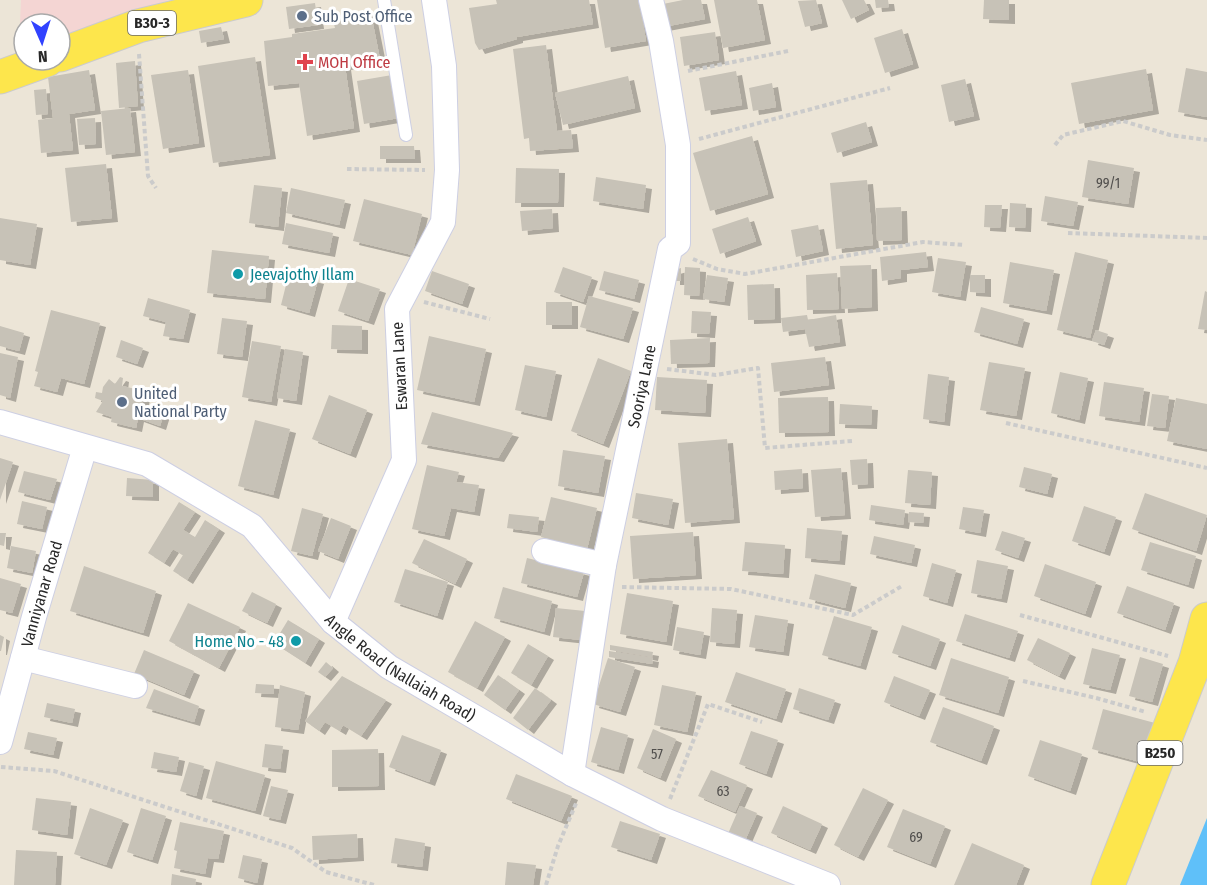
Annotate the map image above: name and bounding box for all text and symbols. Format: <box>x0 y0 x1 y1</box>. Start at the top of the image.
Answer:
place label: Sub Post Office <box>314 7 413 26</box>
marker: Sub Post Office <box>295 9 309 23</box>
road number: B30-3 <box>128 11 176 35</box>
north arrow <box>12 12 72 72</box>
text: N <box>37 47 48 66</box>
marker: MOH Office <box>296 53 314 71</box>
place label: MOH Office <box>318 53 391 72</box>
house number: 99/1 <box>1096 175 1120 192</box>
place label: Jeevajothy Illam <box>250 265 354 284</box>
marker: Jeevajothy Illam <box>231 267 245 281</box>
street label: Eswaran Lane <box>388 321 411 411</box>
street label: Sooriya Lane <box>624 343 660 430</box>
place label: United National Party <box>134 384 227 421</box>
marker: United National Party <box>115 395 129 409</box>
street label: Vanniyanar Road <box>17 538 66 649</box>
street label: Angle Road (Nallaiah Road) <box>321 611 479 725</box>
place label: Home No - 48 <box>195 632 284 651</box>
marker: Home No - 48 <box>289 634 303 648</box>
road number: B250 <box>1138 741 1182 765</box>
house number: 57 <box>651 746 663 763</box>
house number: 63 <box>716 783 730 800</box>
house number: 69 <box>909 829 923 846</box>

